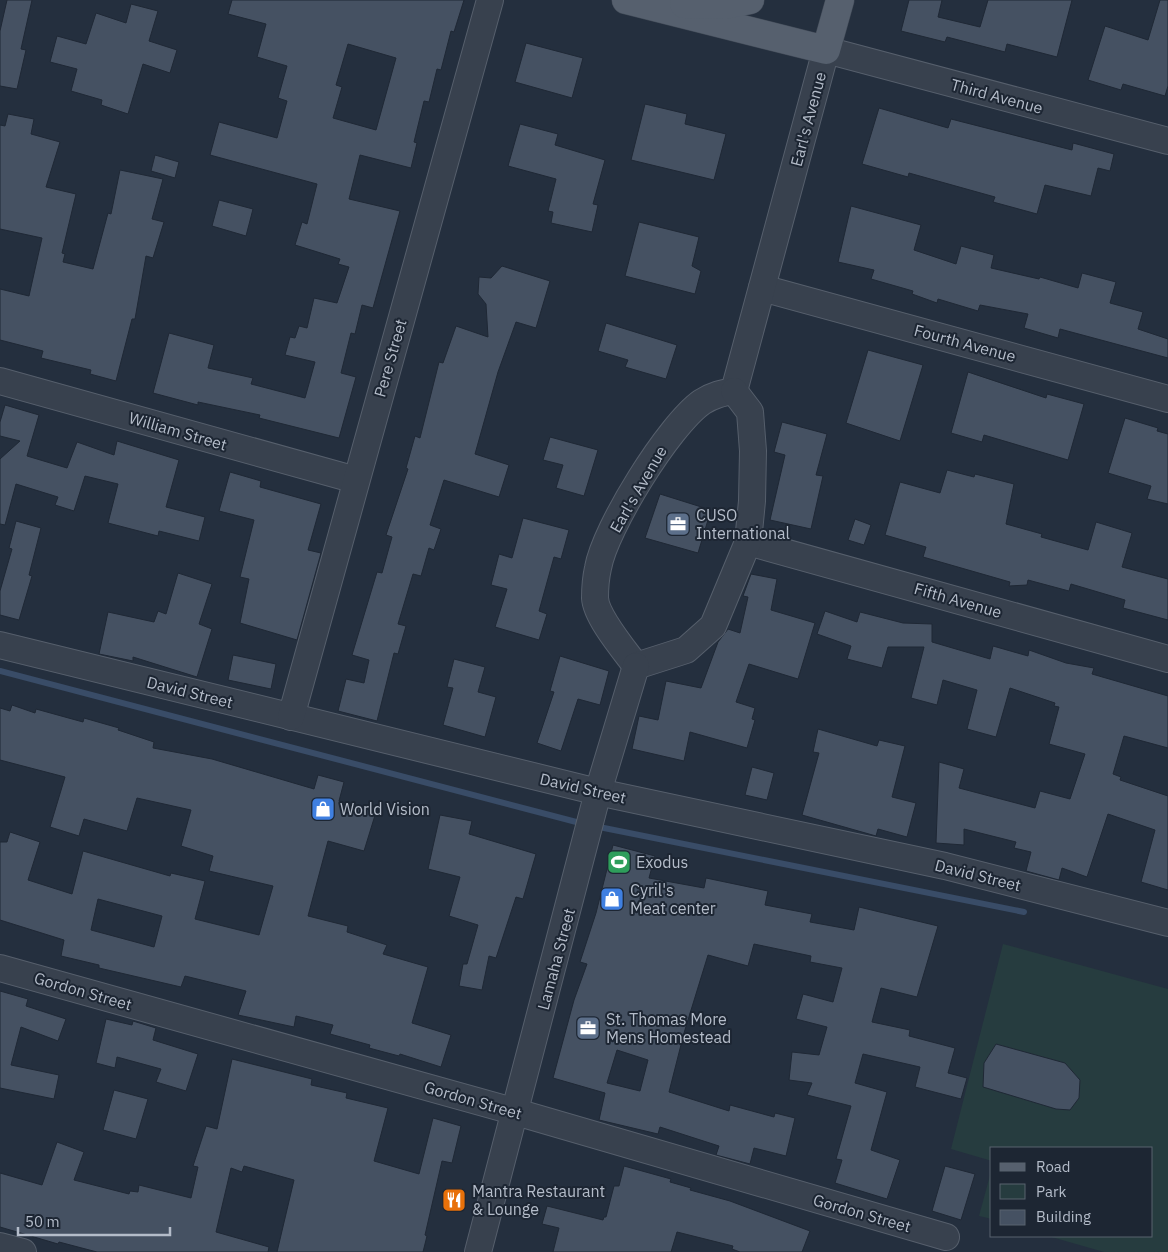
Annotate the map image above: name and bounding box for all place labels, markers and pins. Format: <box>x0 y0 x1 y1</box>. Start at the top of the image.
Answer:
place label: CUSO International <box>696 505 790 543</box>
office icon: CUSO International <box>665 511 691 537</box>
shop icon: World Vision <box>310 796 336 822</box>
place label: World Vision <box>340 799 430 819</box>
sports icon: Exodus <box>606 849 632 875</box>
place label: Exodus <box>636 852 688 872</box>
place label: Cyril's Meat center <box>630 880 716 918</box>
shop icon: Cyril's Meat center <box>599 886 625 912</box>
place label: St. Thomas More Mens Homestead <box>606 1009 731 1047</box>
office icon: St. Thomas More Mens Homestead <box>575 1015 601 1041</box>
place label: Mantra Restaurant & Lounge <box>472 1181 605 1219</box>
restaurant icon: Mantra Restaurant & Lounge <box>441 1187 467 1213</box>

